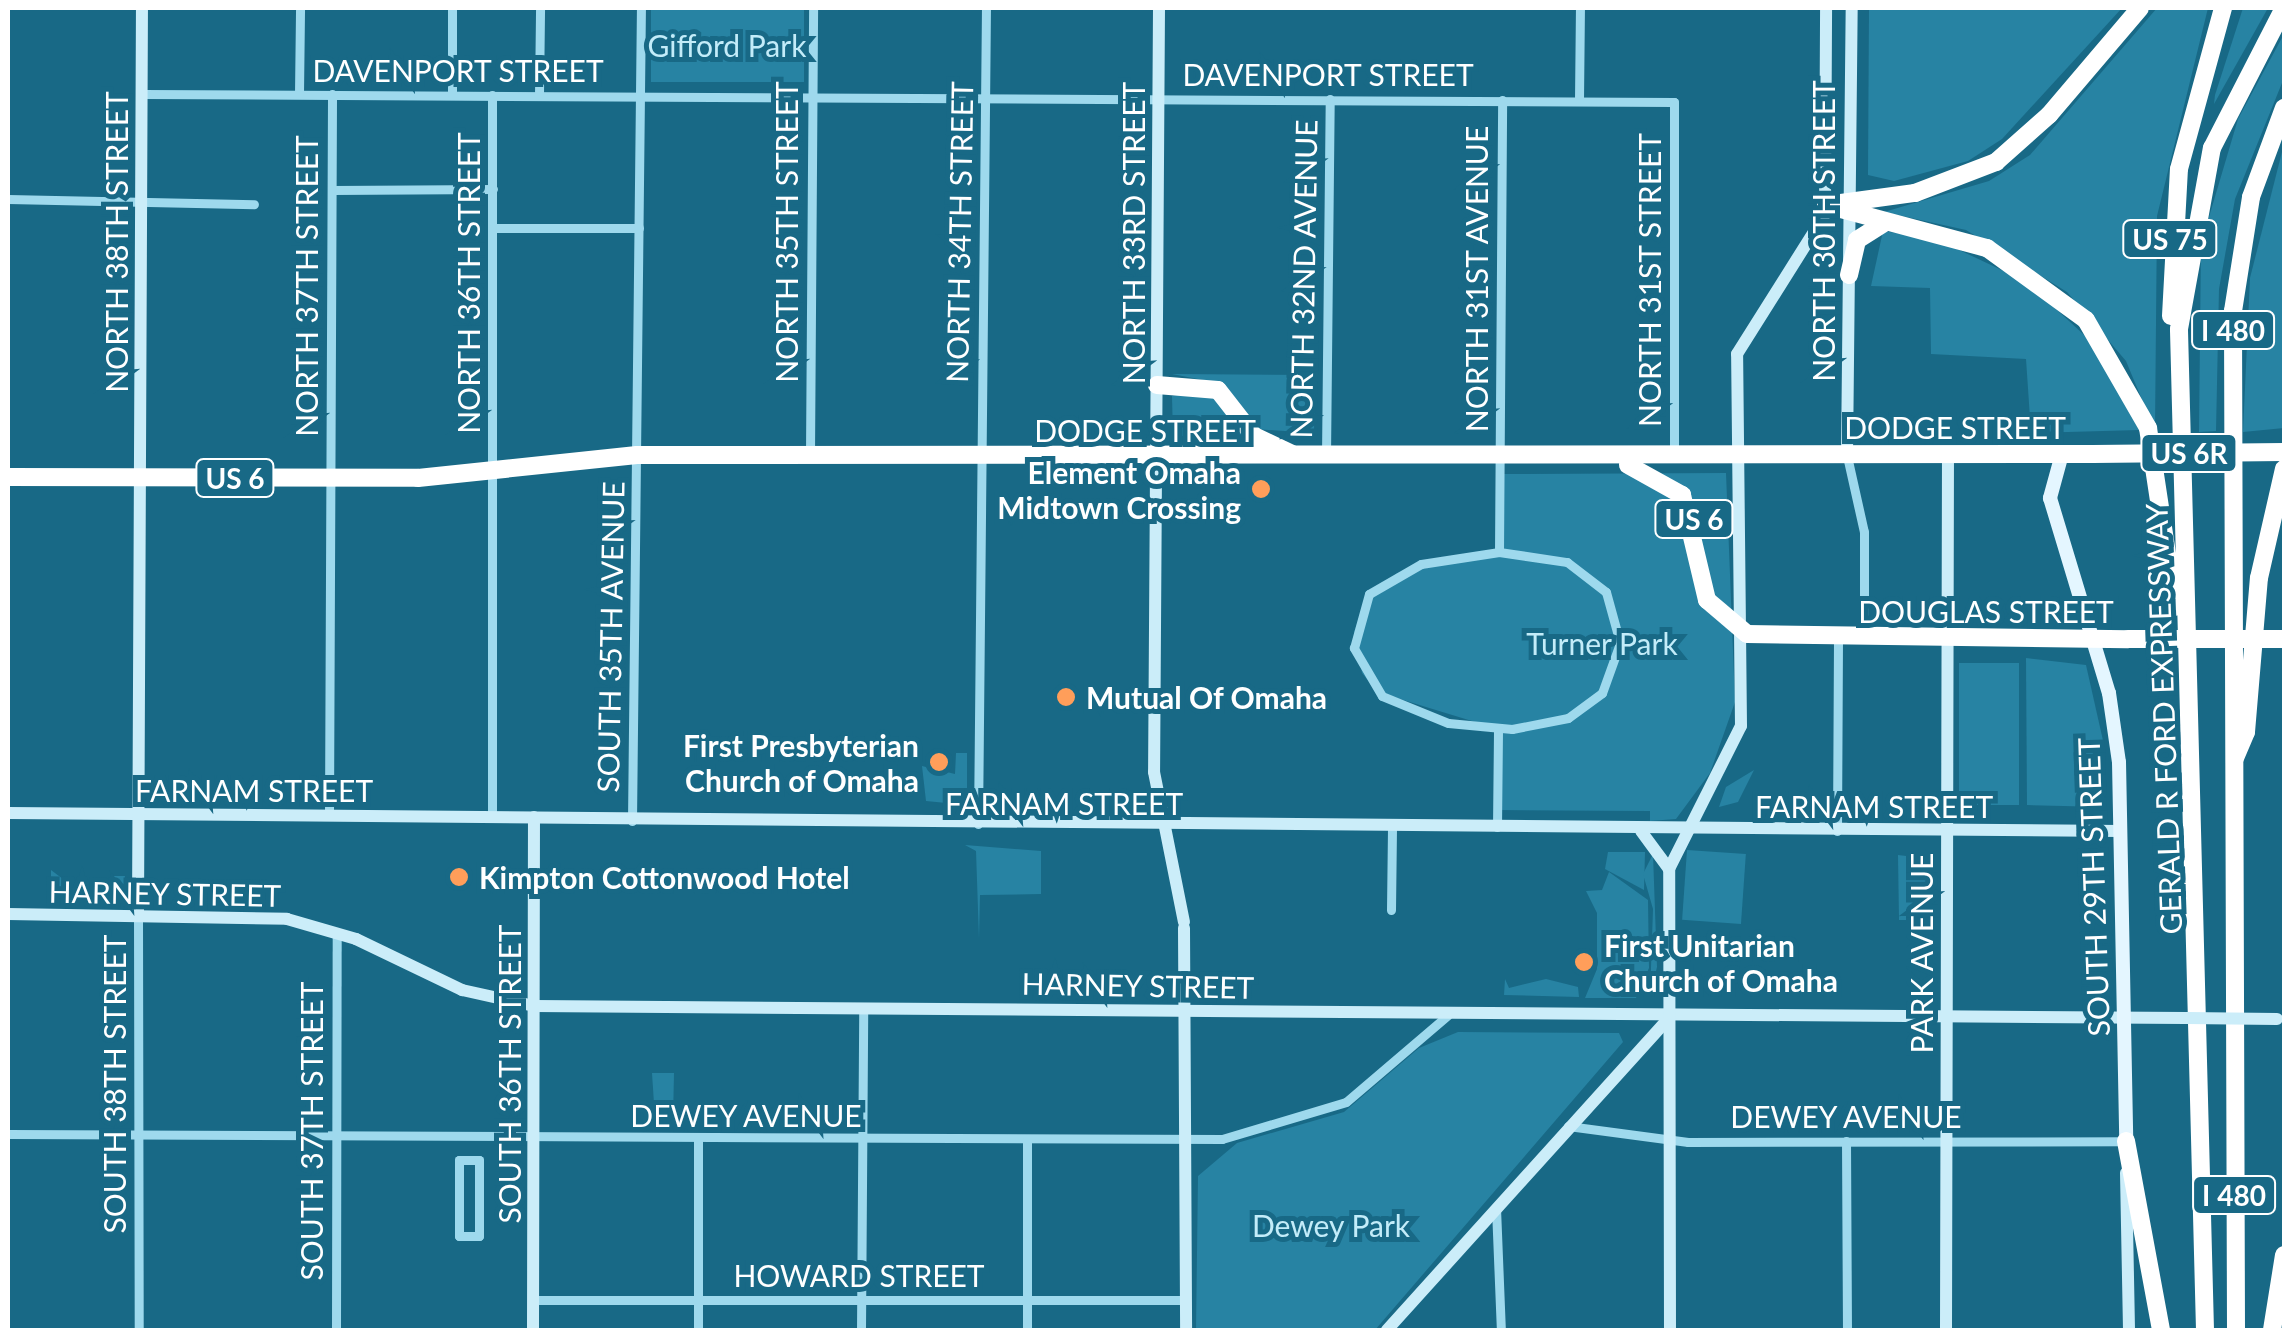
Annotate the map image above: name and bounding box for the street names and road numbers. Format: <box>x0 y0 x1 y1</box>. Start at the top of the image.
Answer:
street label: DAVENPORT STREET <box>312 52 604 88</box>
street label: DAVENPORT STREET <box>1182 56 1474 92</box>
street label: NORTH 30TH STREET <box>1805 80 1841 382</box>
street label: NORTH 35TH STREET <box>768 81 804 383</box>
street label: NORTH 34TH STREET <box>938 81 980 383</box>
street label: NORTH 33RD STREET <box>1115 82 1151 384</box>
street label: NORTH 38TH STREET <box>98 91 134 393</box>
street label: NORTH 32ND AVENUE <box>1282 119 1324 439</box>
street label: NORTH 31ST AVENUE <box>1458 125 1494 433</box>
street label: NORTH 36TH STREET <box>450 132 486 434</box>
street label: NORTH 31ST STREET <box>1631 133 1667 427</box>
street label: NORTH 37TH STREET <box>288 135 324 437</box>
road number: US 75 <box>2120 216 2220 262</box>
road number: I 480 <box>2190 307 2276 353</box>
street label: DODGE STREET <box>1844 409 2066 445</box>
street label: DODGE STREET <box>1034 412 1256 448</box>
road number: US 6R <box>2139 430 2239 476</box>
road number: US 6 <box>195 455 275 501</box>
street label: SOUTH 35TH AVENUE <box>589 481 631 793</box>
road number: US 6 <box>1654 496 1734 542</box>
street label: GERALD R FORD EXPRESSWAY <box>2137 503 2189 935</box>
street label: DOUGLAS STREET <box>1858 593 2114 629</box>
street label: SOUTH 29TH STREET <box>2070 737 2116 1037</box>
street label: FARNAM STREET <box>135 772 373 808</box>
street label: FARNAM STREET <box>945 785 1183 821</box>
street label: FARNAM STREET <box>1755 788 1993 824</box>
street label: PARK AVENUE <box>1903 852 1939 1054</box>
street label: HARNEY STREET <box>48 873 282 913</box>
street label: SOUTH 36TH STREET <box>491 925 527 1223</box>
street label: SOUTH 38TH STREET <box>96 935 132 1233</box>
street label: HARNEY STREET <box>1021 965 1255 1005</box>
street label: SOUTH 37TH STREET <box>293 982 329 1280</box>
street label: DEWEY AVENUE <box>629 1097 863 1133</box>
street label: DEWEY AVENUE <box>1729 1098 1963 1134</box>
road number: I 480 <box>2192 1172 2276 1218</box>
street label: HOWARD STREET <box>733 1257 985 1293</box>

